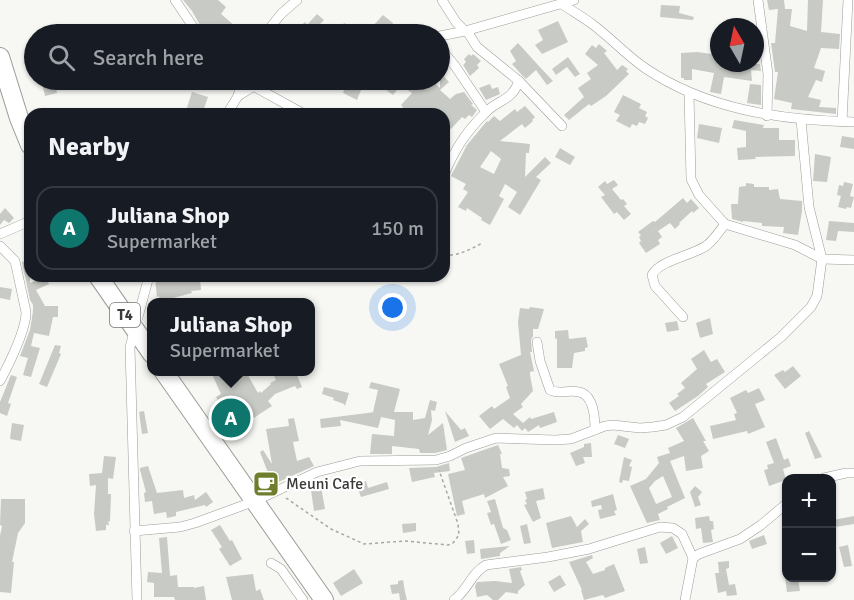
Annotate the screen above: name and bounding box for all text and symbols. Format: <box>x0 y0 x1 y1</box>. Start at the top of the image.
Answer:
north arrow <box>710 18 764 72</box>
search box <box>24 24 450 90</box>
icon: search <box>45 41 78 74</box>
text: Search here <box>93 44 204 71</box>
text: Nearby <box>48 131 129 163</box>
text: Juliana Shop <box>107 202 230 229</box>
text: A <box>63 216 76 241</box>
text: 150 m <box>371 216 424 241</box>
text: Supermarket <box>107 229 217 254</box>
your location <box>378 293 407 322</box>
popup <box>147 298 315 376</box>
road number: T4 <box>110 303 140 327</box>
text: Juliana Shop <box>170 311 292 338</box>
text: Supermarket <box>170 338 280 363</box>
pin: A <box>212 396 250 440</box>
cafe icon: Meuni Cafe <box>251 469 281 499</box>
place label: Meuni Cafe <box>286 474 363 494</box>
map controls <box>782 474 836 582</box>
button: + <box>782 474 836 528</box>
button: − <box>782 528 836 582</box>

